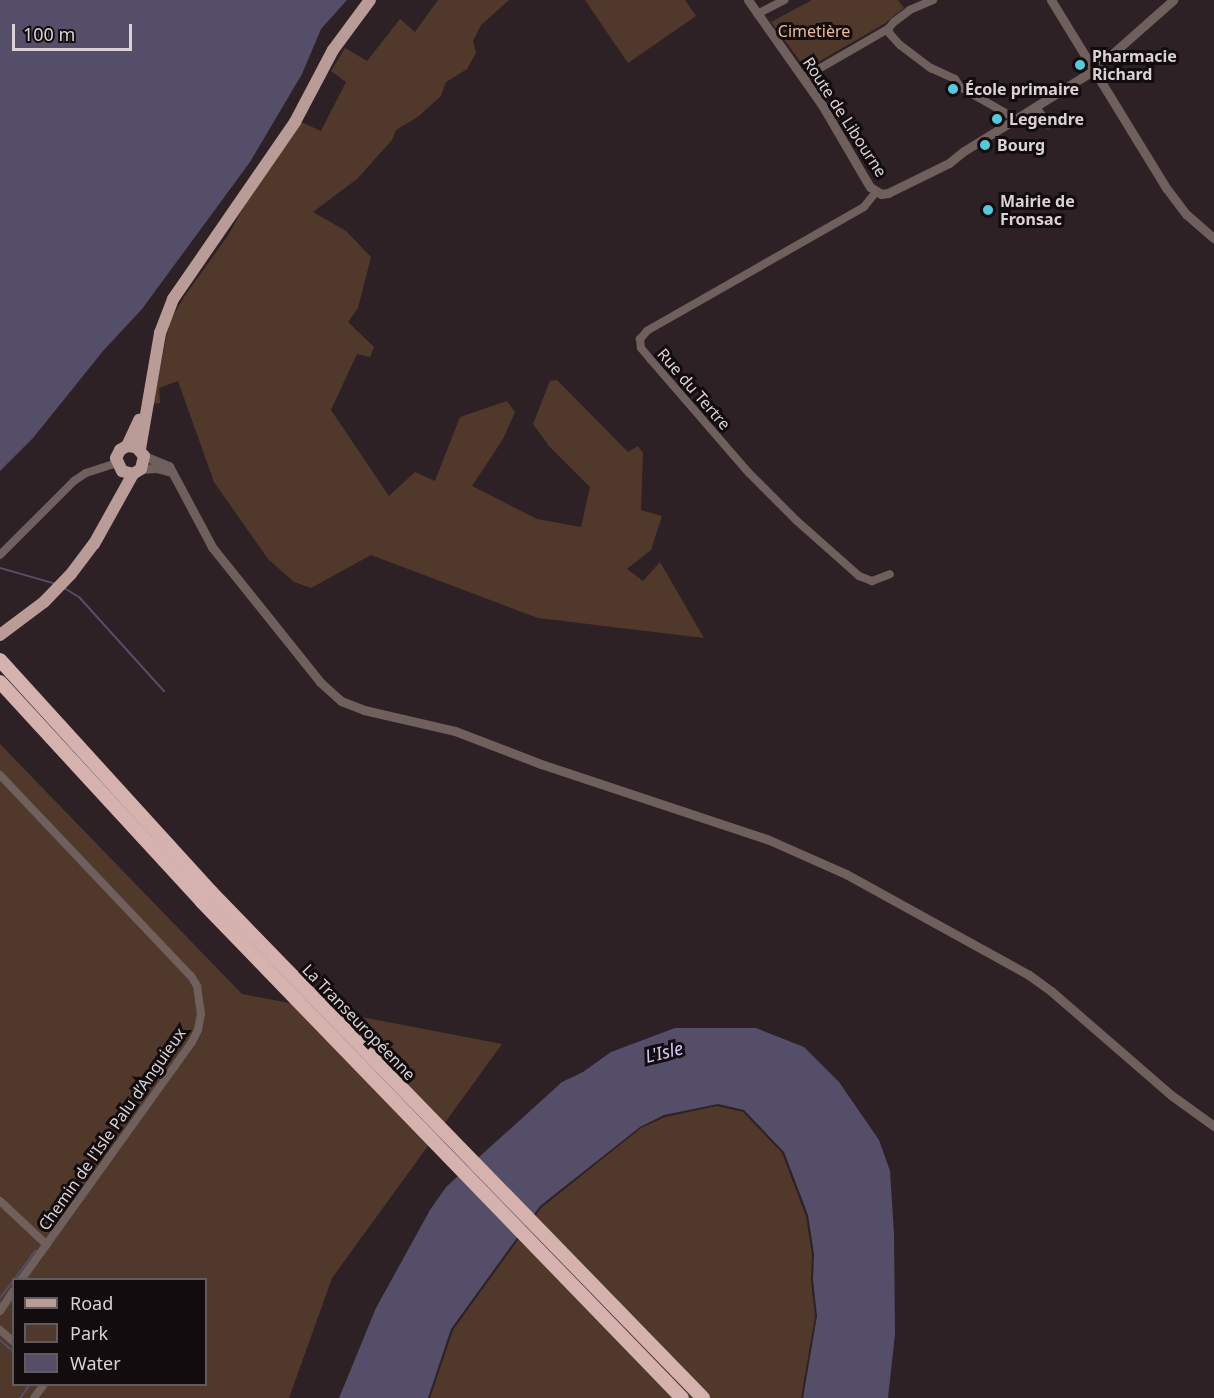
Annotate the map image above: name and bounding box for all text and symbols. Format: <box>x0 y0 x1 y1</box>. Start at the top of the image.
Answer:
scale bar <box>15 12 135 50</box>
park label: Cimetière <box>778 21 850 41</box>
text: 100 m <box>23 22 75 46</box>
place label: Pharmacie Richard <box>1092 46 1177 84</box>
street label: Route de Libourne <box>799 54 891 180</box>
marker: Pharmacie Richard <box>1073 58 1087 72</box>
place label: École primaire <box>965 79 1079 99</box>
marker: École primaire <box>946 82 960 96</box>
place label: Legendre <box>1009 109 1084 129</box>
marker: Legendre <box>990 112 1004 126</box>
place label: Bourg <box>997 135 1045 155</box>
marker: Bourg <box>978 138 992 152</box>
place label: Mairie de Fronsac <box>1000 191 1075 229</box>
marker: Mairie de Fronsac <box>981 203 995 217</box>
street label: Rue du Tertre <box>653 344 735 434</box>
street label: La Transeuropéenne <box>299 960 419 1084</box>
street label: Chemin de l'Isle Palu d’Anguieux <box>34 1024 190 1234</box>
water label: L'Isle <box>643 1037 685 1067</box>
legend <box>12 1278 207 1386</box>
text: Road <box>70 1291 113 1315</box>
text: Park <box>70 1321 108 1345</box>
text: Water <box>70 1351 121 1375</box>

